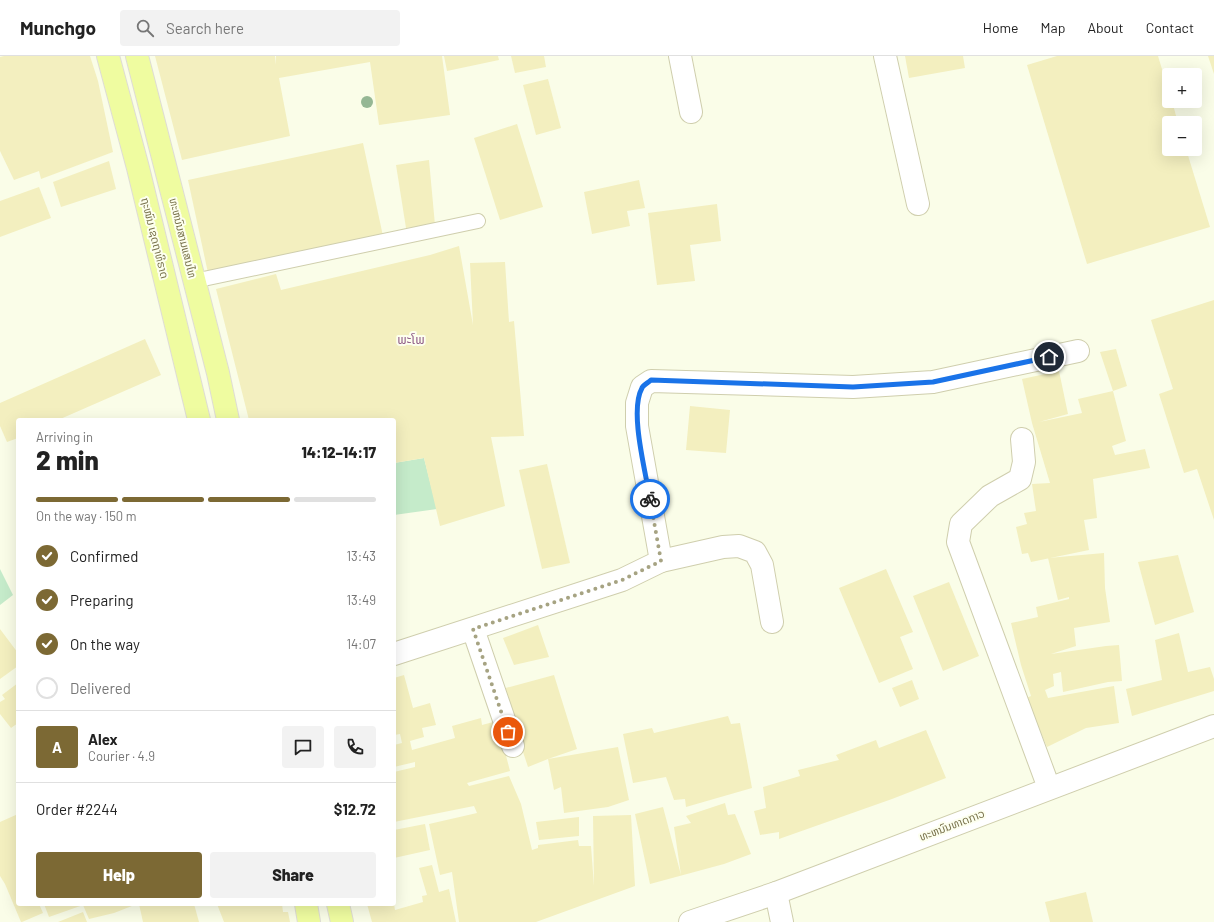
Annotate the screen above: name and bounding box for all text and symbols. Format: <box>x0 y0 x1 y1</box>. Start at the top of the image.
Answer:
search box <box>120 10 400 46</box>
text: Munchgo <box>20 16 96 39</box>
icon: search <box>134 17 156 39</box>
text: Search here <box>166 19 244 37</box>
text: Home <box>983 19 1019 36</box>
text: Map <box>1041 19 1065 36</box>
text: About <box>1087 19 1124 36</box>
text: Contact <box>1146 19 1194 36</box>
map controls <box>1162 68 1202 156</box>
button: + <box>1162 68 1202 108</box>
button: − <box>1162 116 1202 156</box>
street label: ຖະໜົນ ເຊດຖາທິຣາດ <box>139 196 172 280</box>
street label: ທະຫນົນສາມແສນໄທ <box>167 197 200 279</box>
district label: ພະໂພ <box>397 331 425 347</box>
pin <box>1032 340 1066 374</box>
icon: home <box>1038 346 1060 368</box>
text: Arriving in <box>36 429 93 445</box>
text: 14:12–14:17 <box>301 443 376 461</box>
text: 2 min <box>36 444 99 475</box>
courier <box>630 479 670 519</box>
icon: bike <box>639 488 661 510</box>
text: On the way · 150 m <box>36 508 137 524</box>
icon: check <box>36 545 58 567</box>
text: Confirmed <box>70 547 138 565</box>
text: 13:43 <box>346 548 376 564</box>
icon: check <box>36 589 58 611</box>
text: Preparing <box>70 591 134 609</box>
text: 13:49 <box>346 592 376 608</box>
icon: check <box>36 633 58 655</box>
text: On the way <box>70 635 140 653</box>
text: 14:07 <box>346 636 376 652</box>
text: Delivered <box>70 679 131 697</box>
pin <box>491 715 525 749</box>
icon: bag <box>497 721 519 743</box>
button: chat <box>282 726 324 768</box>
button: phone <box>334 726 376 768</box>
text: Alex <box>88 730 118 748</box>
text: A <box>52 738 62 756</box>
text: Courier · 4.9 <box>88 748 155 764</box>
text: Order #2244 <box>36 800 118 818</box>
text: $12.72 <box>334 800 376 818</box>
street label: ທະຫນົນທາດກາວ <box>917 806 986 843</box>
button: Help <box>36 852 202 898</box>
button: Share <box>210 852 376 898</box>

